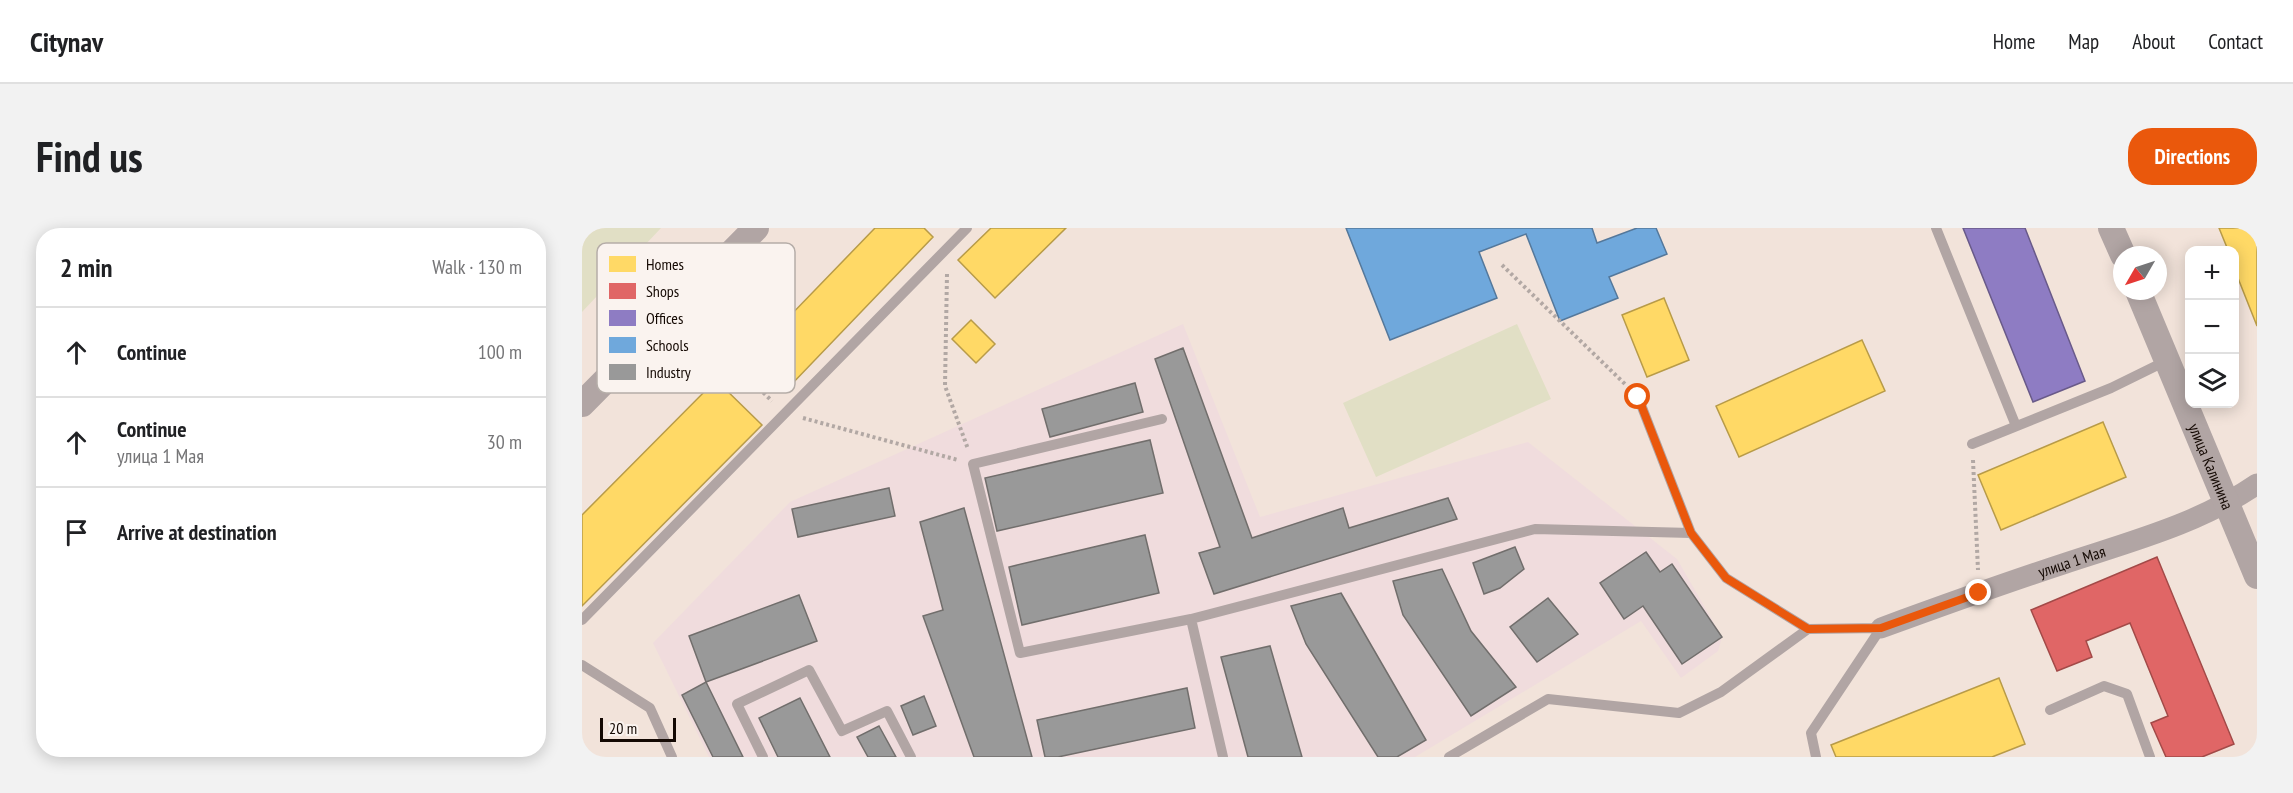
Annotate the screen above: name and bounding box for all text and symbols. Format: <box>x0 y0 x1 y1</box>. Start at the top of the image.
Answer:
text: Citynav <box>30 23 103 60</box>
text: Home <box>1993 28 2035 55</box>
text: Map <box>2068 28 2099 55</box>
text: About <box>2132 28 2175 55</box>
text: Contact <box>2208 28 2263 55</box>
button: Directions <box>2128 128 2257 185</box>
text: Find us <box>36 129 143 184</box>
legend <box>597 243 795 393</box>
north arrow <box>2113 246 2167 300</box>
map controls <box>2185 246 2239 408</box>
button: + <box>2185 246 2239 300</box>
text: 2 min <box>60 251 113 284</box>
text: Walk · 130 m <box>432 254 522 280</box>
text: Homes <box>646 254 684 274</box>
text: Shops <box>646 281 679 301</box>
button: − <box>2185 300 2239 354</box>
text: Offices <box>646 308 683 328</box>
text: Schools <box>646 335 689 355</box>
icon: ahead <box>60 336 93 369</box>
text: Continue <box>117 338 187 366</box>
text: 100 m <box>478 339 522 365</box>
button: layers <box>2185 354 2239 408</box>
text: Industry <box>646 362 691 382</box>
route start <box>1624 383 1650 409</box>
text: Continue <box>117 415 187 443</box>
street label: улица Калинина <box>2184 420 2238 512</box>
icon: ahead <box>60 426 93 459</box>
text: 30 m <box>487 429 522 455</box>
text: улица 1 Мая <box>117 443 204 469</box>
icon: arrive <box>60 516 93 549</box>
text: Arrive at destination <box>117 518 277 546</box>
street label: улица 1 Мая <box>2035 541 2108 582</box>
route end <box>1965 579 1991 605</box>
scale bar <box>600 715 676 742</box>
text: 20 m <box>609 718 637 738</box>

